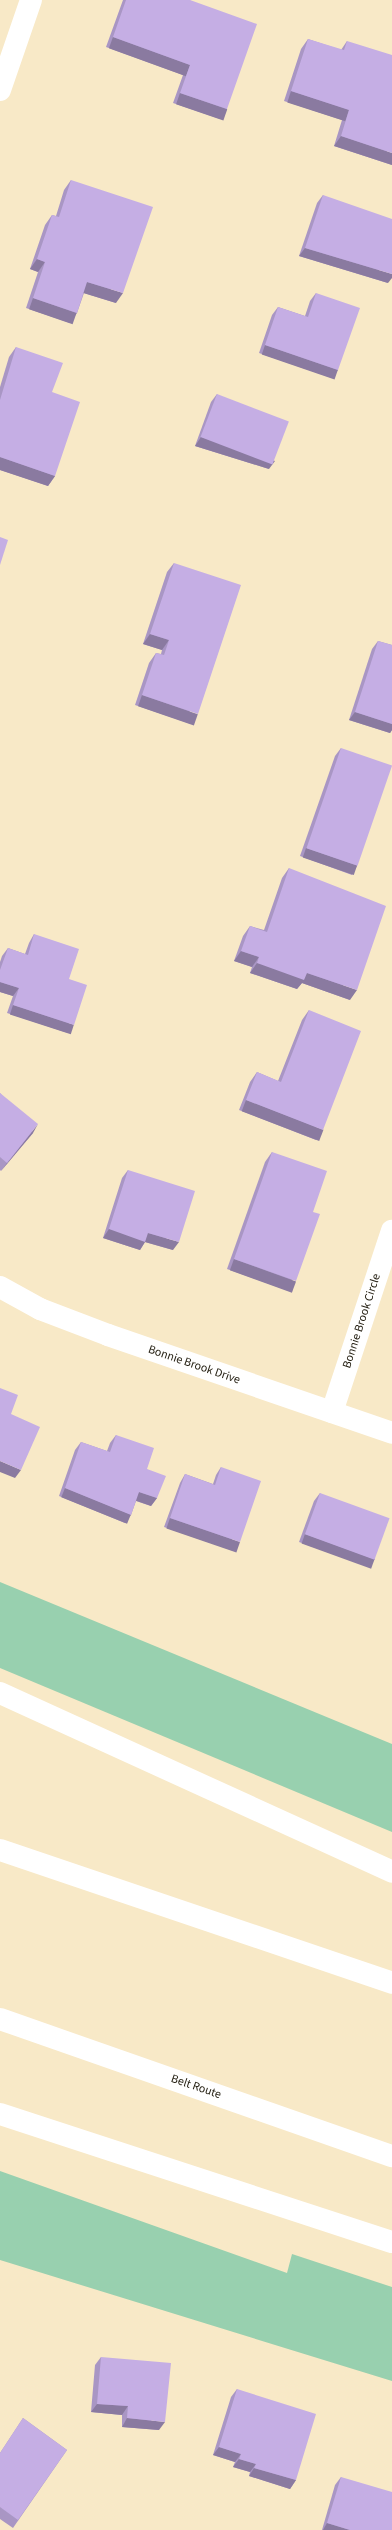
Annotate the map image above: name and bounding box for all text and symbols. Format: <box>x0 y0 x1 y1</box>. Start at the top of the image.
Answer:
street label: Bonnie Brook Circle <box>340 1272 384 1370</box>
street label: Bonnie Brook Drive <box>146 1342 242 1388</box>
street label: Belt Route <box>169 2072 223 2102</box>

